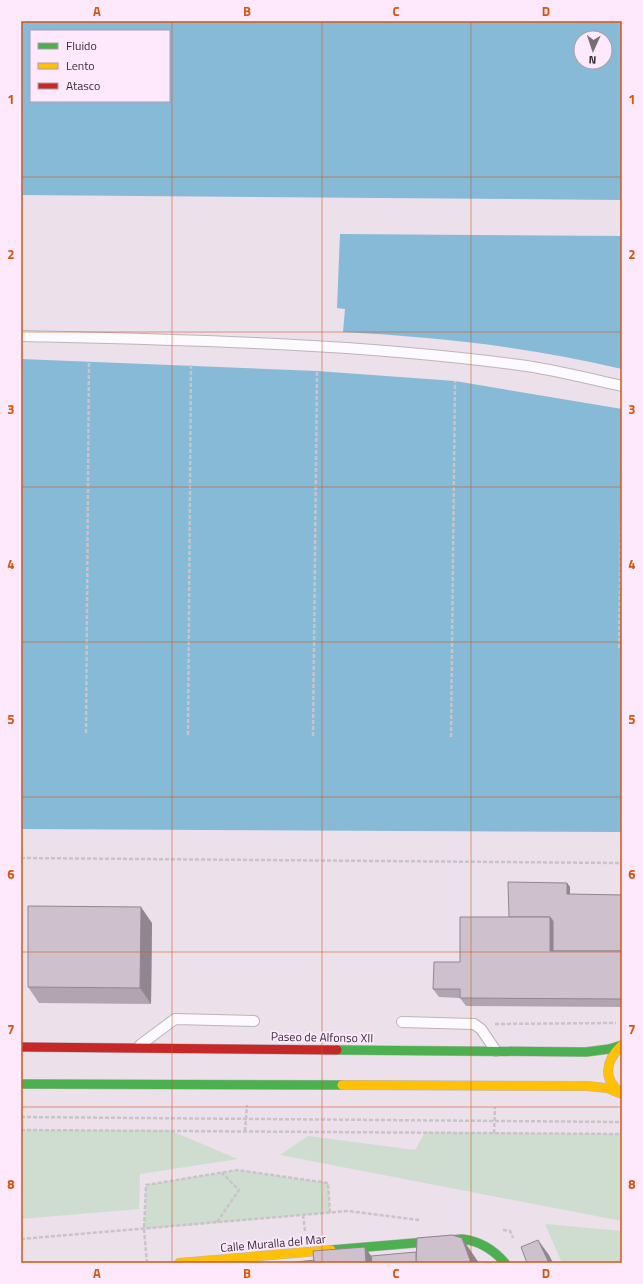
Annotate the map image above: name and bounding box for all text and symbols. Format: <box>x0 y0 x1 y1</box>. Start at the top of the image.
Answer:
text: A <box>93 1 101 21</box>
text: B <box>243 1 251 21</box>
text: C <box>392 1 400 21</box>
text: D <box>542 1 550 21</box>
legend <box>30 30 170 102</box>
north arrow <box>573 30 613 70</box>
text: Fluido <box>66 36 97 55</box>
text: N <box>588 52 597 68</box>
text: Lento <box>66 56 95 75</box>
text: Atasco <box>66 76 100 95</box>
text: 1 <box>7 89 15 109</box>
text: 1 <box>628 89 636 109</box>
text: 2 <box>7 244 15 264</box>
text: 2 <box>628 244 636 264</box>
text: 3 <box>7 399 15 419</box>
text: 3 <box>628 399 636 419</box>
text: 4 <box>7 554 15 574</box>
text: 4 <box>628 554 636 574</box>
text: 5 <box>7 709 15 729</box>
text: 5 <box>628 709 636 729</box>
text: 6 <box>7 864 15 884</box>
text: 6 <box>628 864 636 884</box>
text: 7 <box>7 1019 15 1039</box>
text: 7 <box>628 1019 636 1039</box>
street label: Paseo de Alfonso XII <box>271 1027 373 1047</box>
text: 8 <box>7 1174 15 1194</box>
text: 8 <box>628 1174 636 1194</box>
street label: Calle Muralla del Mar <box>220 1229 326 1257</box>
text: A <box>93 1263 101 1283</box>
text: B <box>243 1263 251 1283</box>
text: C <box>392 1263 400 1283</box>
text: D <box>542 1263 550 1283</box>

